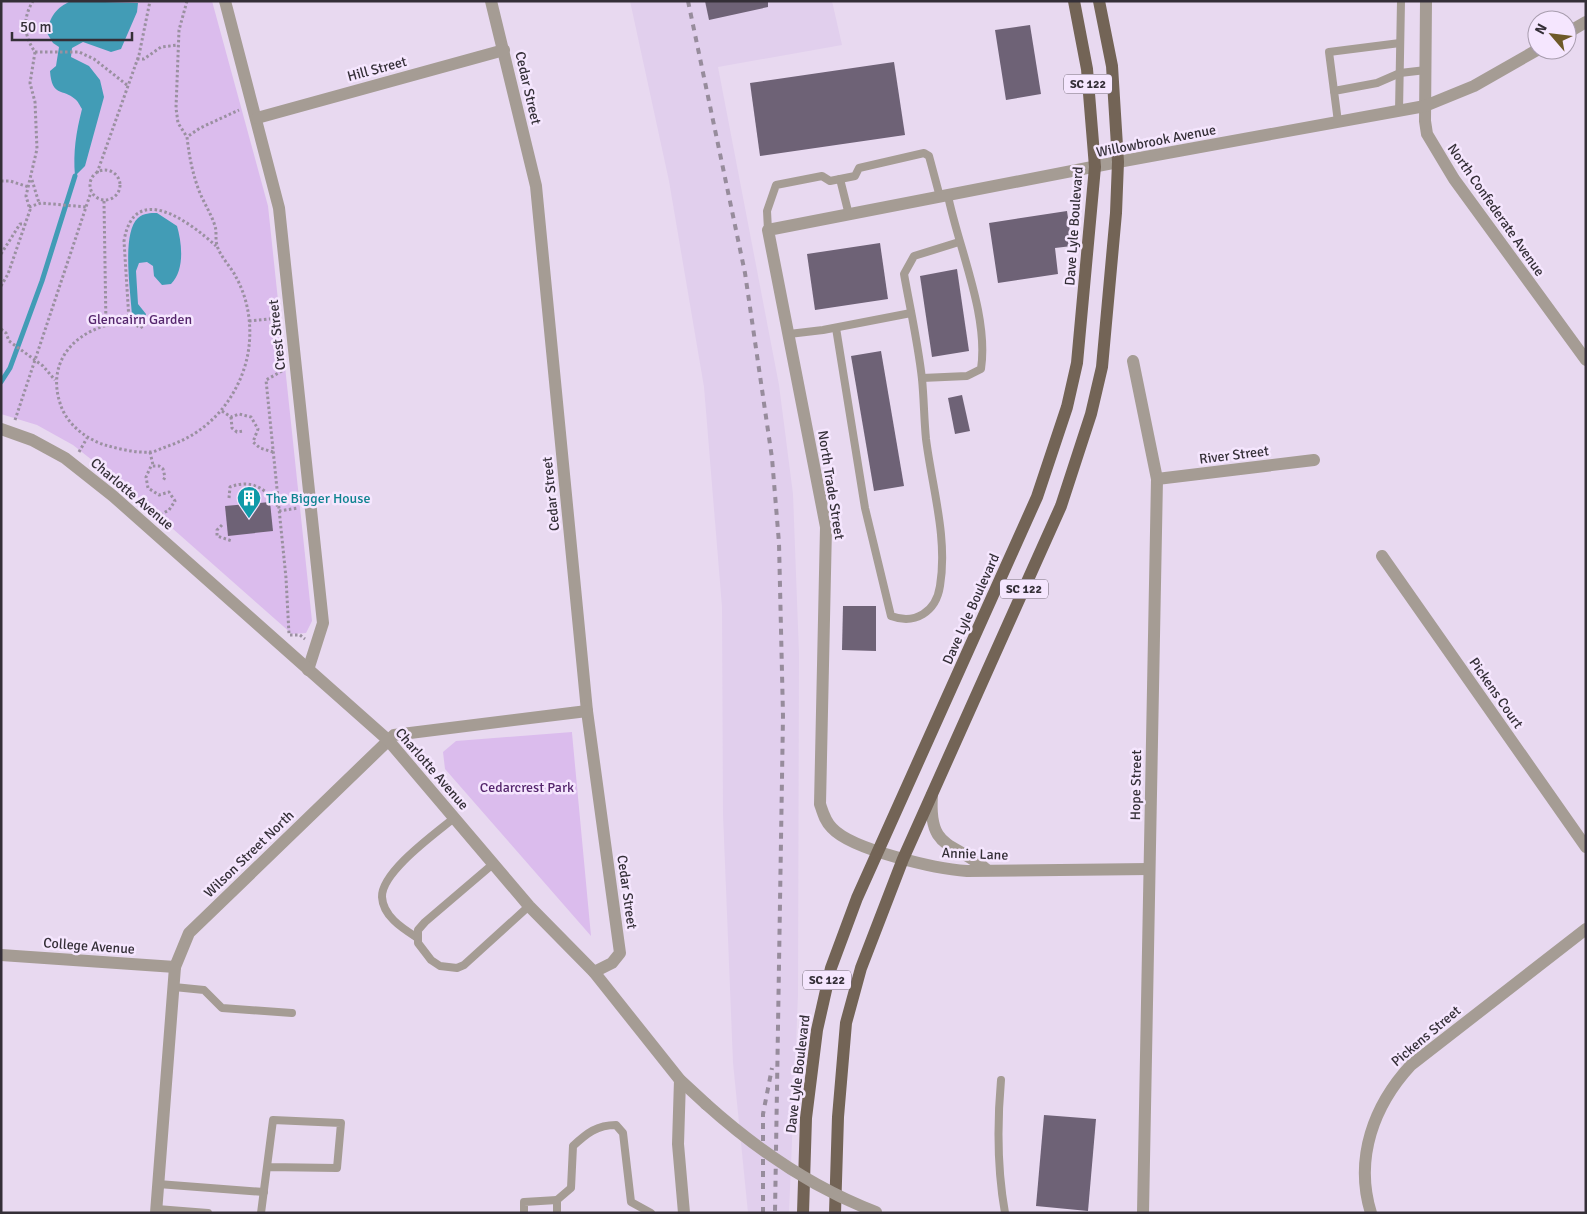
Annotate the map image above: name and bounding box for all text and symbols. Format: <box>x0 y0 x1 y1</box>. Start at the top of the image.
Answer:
scale bar <box>12 10 132 42</box>
north arrow <box>1527 10 1577 60</box>
text: 50 m <box>20 18 51 36</box>
text: N <box>1531 21 1551 37</box>
street label: Cedar Street <box>511 50 545 126</box>
street label: Hill Street <box>345 53 409 85</box>
road number: SC 122 <box>1064 74 1112 94</box>
street label: Willowbrook Avenue <box>1095 121 1217 161</box>
street label: North Confederate Avenue <box>1444 141 1548 279</box>
street label: Dave Lyle Boulevard <box>1061 166 1087 286</box>
street label: Crest Street <box>265 299 289 371</box>
park label: Glencairn Garden <box>88 311 192 328</box>
street label: North Trade Street <box>814 429 848 541</box>
street label: River Street <box>1198 442 1270 468</box>
street label: Charlotte Avenue <box>87 454 177 534</box>
street label: Cedar Street <box>539 456 563 532</box>
building icon: The Bigger House <box>236 485 262 519</box>
place label: The Bigger House <box>266 490 370 507</box>
street label: Dave Lyle Boulevard <box>939 551 1003 667</box>
road number: SC 122 <box>1000 580 1048 598</box>
street label: Pickens Court <box>1465 654 1527 732</box>
street label: Charlotte Avenue <box>392 725 472 813</box>
street label: Hope Street <box>1127 749 1145 821</box>
park label: Cedarcrest Park <box>480 779 574 796</box>
street label: Wilson Street North <box>201 807 297 901</box>
street label: Annie Lane <box>941 844 1009 864</box>
street label: Cedar Street <box>613 854 641 930</box>
street label: College Avenue <box>43 934 135 958</box>
road number: SC 122 <box>803 970 851 990</box>
street label: Pickens Street <box>1388 1002 1464 1070</box>
street label: Dave Lyle Boulevard <box>782 1014 814 1134</box>

